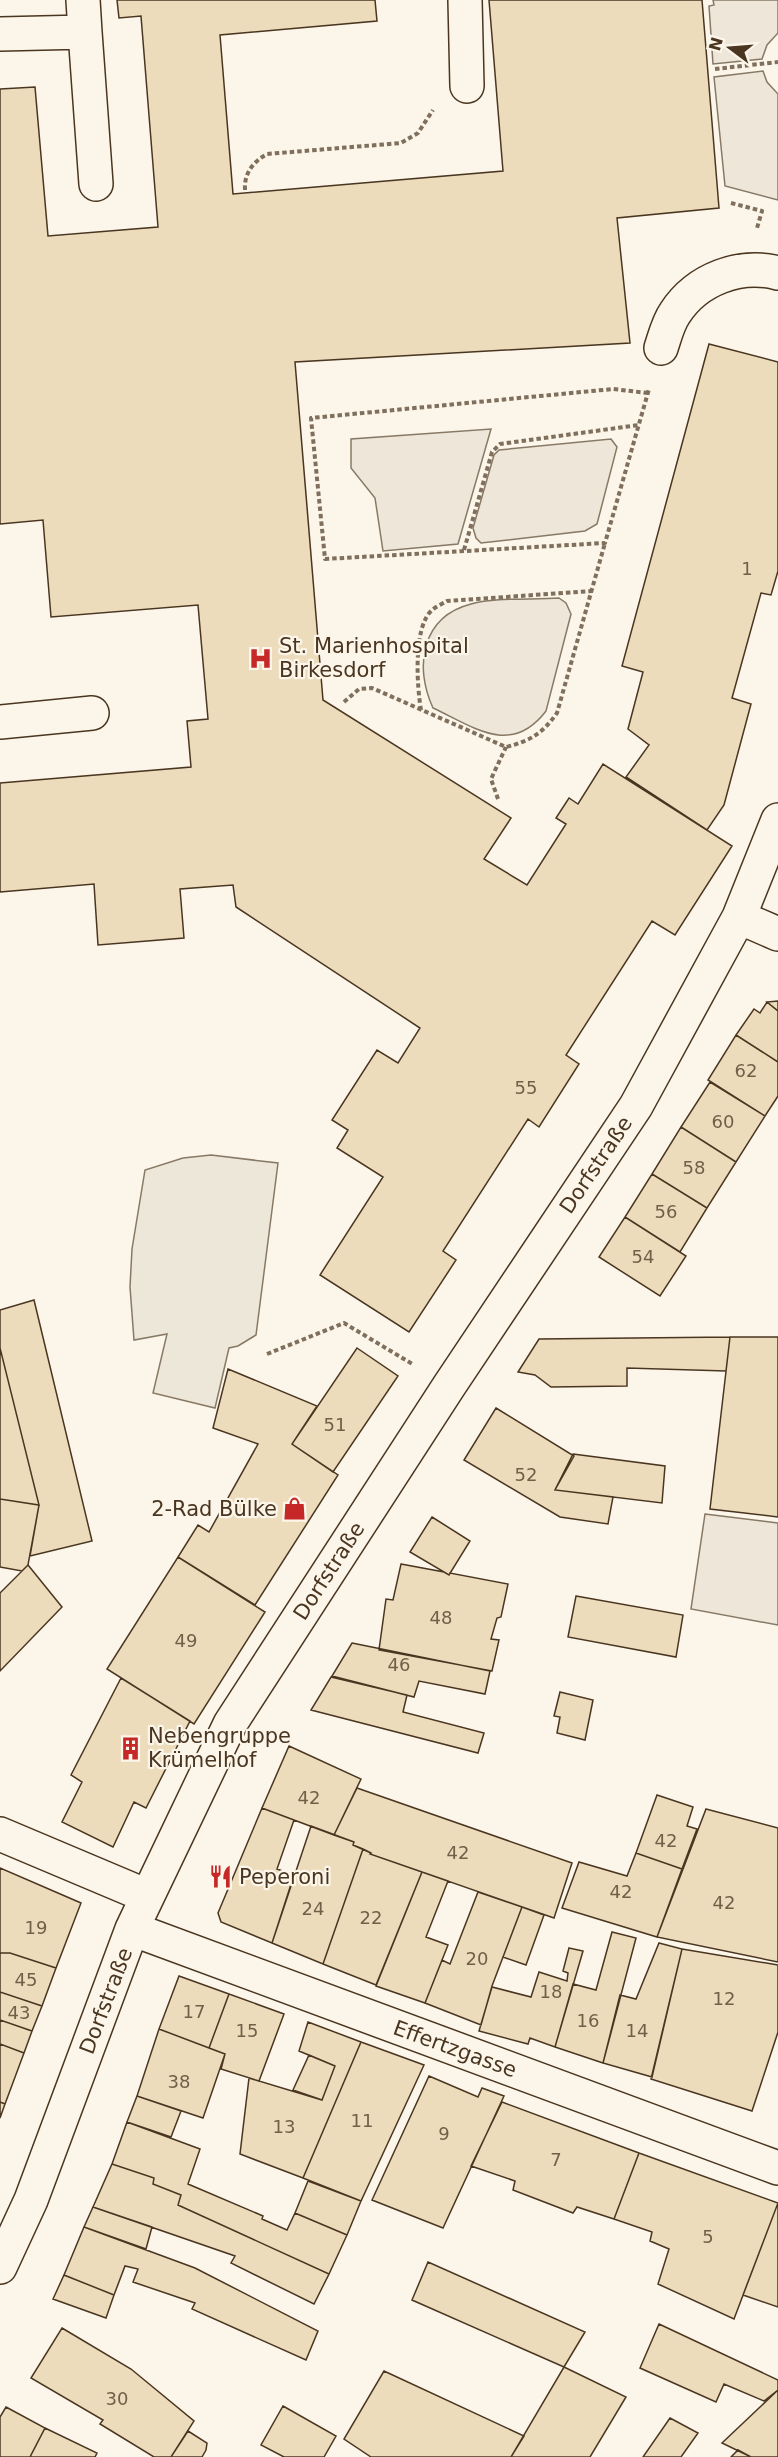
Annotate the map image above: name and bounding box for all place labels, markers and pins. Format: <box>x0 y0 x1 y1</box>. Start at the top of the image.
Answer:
place label: St. Marienhospital Birkesdorf <box>279 634 469 682</box>
hospital icon: St. Marienhospital Birkesdorf <box>248 645 274 671</box>
shop icon: 2-Rad Bülke <box>282 1496 308 1522</box>
place label: 2-Rad Bülke <box>151 1497 277 1521</box>
place label: Nebengruppe Krümelhof <box>148 1724 291 1772</box>
building icon: Nebengruppe Krümelhof <box>117 1735 143 1761</box>
restaurant icon: Peperoni <box>208 1864 234 1890</box>
place label: Peperoni <box>239 1865 330 1889</box>

